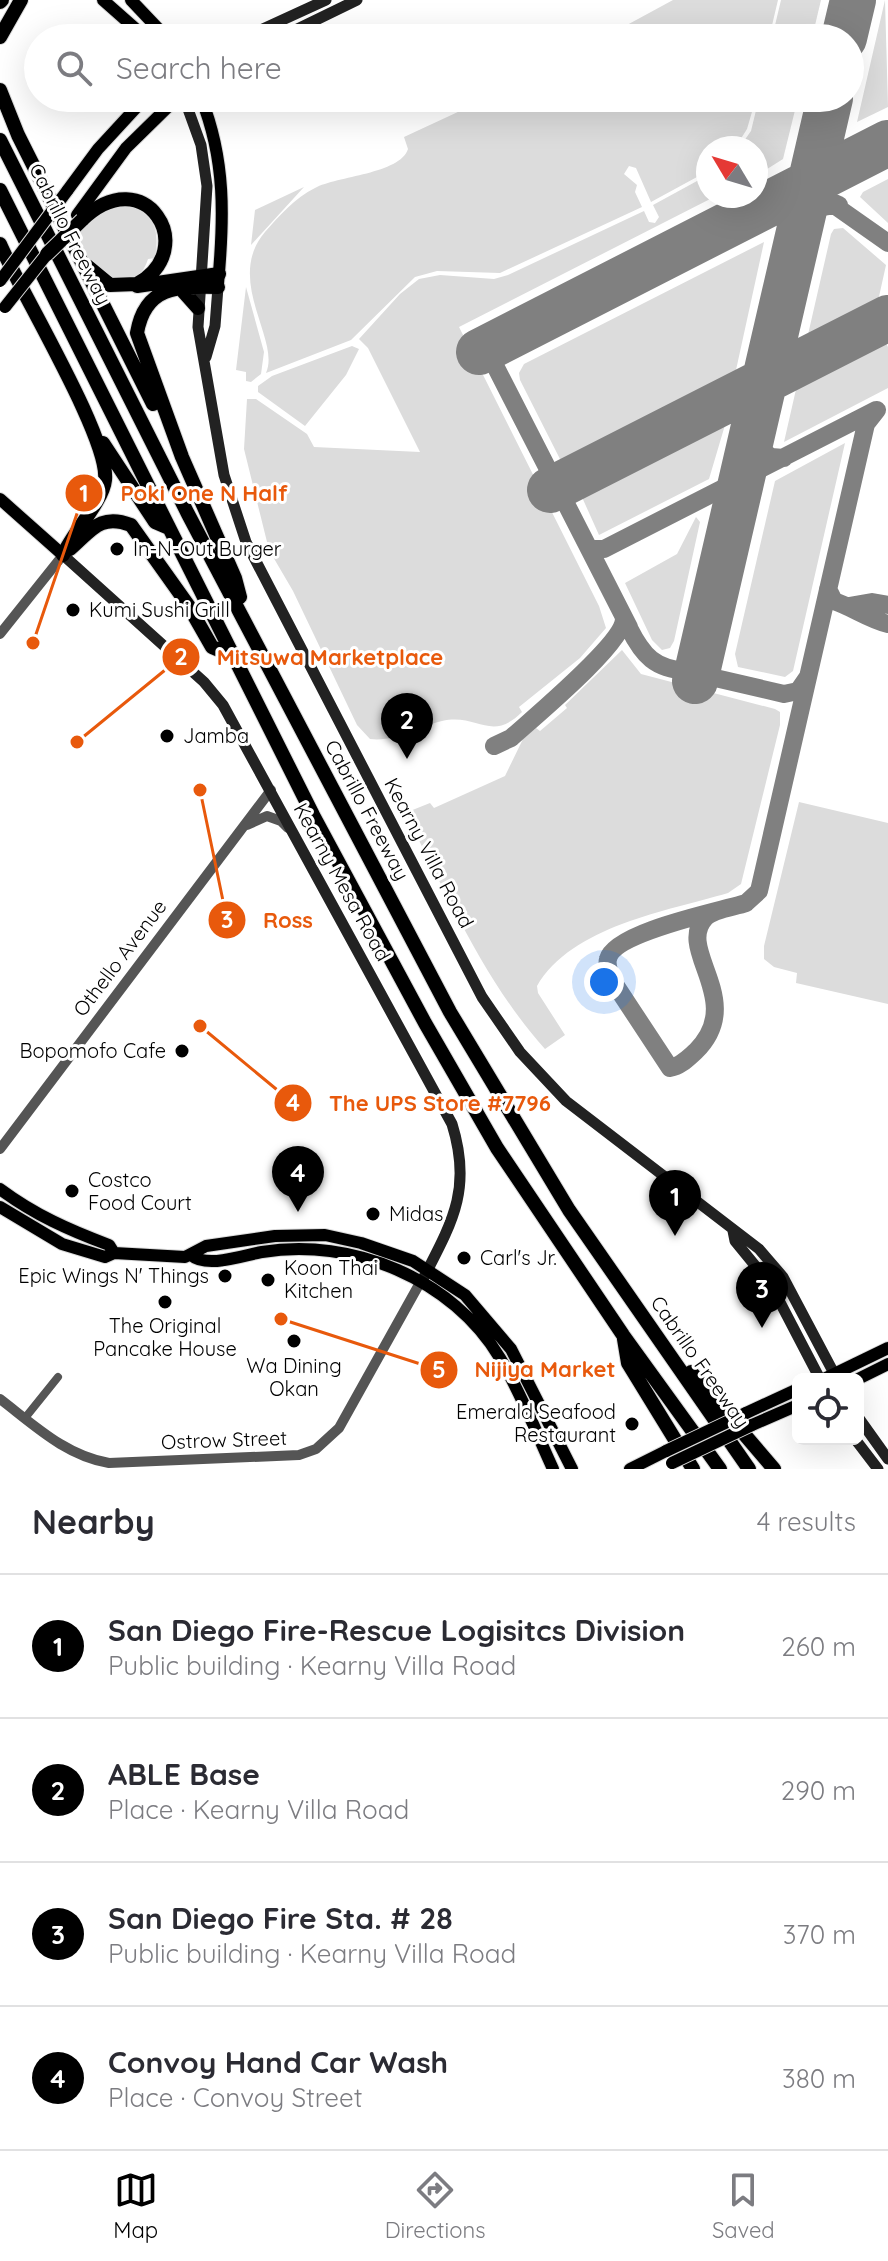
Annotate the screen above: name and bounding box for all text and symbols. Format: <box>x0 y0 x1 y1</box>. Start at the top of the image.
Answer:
search box <box>24 24 864 112</box>
icon: search <box>52 46 96 90</box>
text: Search here <box>116 49 282 87</box>
north arrow <box>696 136 768 208</box>
street label: Cabrillo Freeway <box>24 159 117 309</box>
callout: Poki One N Half <box>64 470 303 516</box>
text: 1 <box>79 478 89 508</box>
text: Poki One N Half <box>120 479 288 507</box>
place label: In-N-Out Burger <box>133 536 282 561</box>
marker: In-N-Out Burger <box>108 540 126 558</box>
place label: Kumi Sushi Grill <box>89 597 230 622</box>
marker: Kumi Sushi Grill <box>64 601 82 619</box>
callout: Mitsuwa Marketplace <box>161 634 459 680</box>
text: 2 <box>174 641 188 671</box>
text: Mitsuwa Marketplace <box>217 643 443 671</box>
pin: 2 <box>381 693 433 759</box>
place label: Jamba <box>183 723 249 748</box>
marker: Jamba <box>158 727 176 745</box>
street label: Cabrillo Freeway <box>320 735 415 884</box>
street label: Kearny Villa Road <box>379 773 480 932</box>
street label: Kearny Mesa Road <box>289 798 396 965</box>
street label: Othello Avenue <box>68 894 172 1021</box>
callout: Ross <box>207 897 329 943</box>
text: 3 <box>221 904 233 934</box>
text: Ross <box>263 906 313 934</box>
your location <box>584 962 624 1002</box>
place label: Bopomofo Cafe <box>19 1038 166 1063</box>
marker: Bopomofo Cafe <box>173 1042 191 1060</box>
callout: The UPS Store #7796 <box>273 1080 567 1126</box>
text: 4 <box>286 1087 300 1117</box>
text: The UPS Store #7796 <box>329 1089 551 1117</box>
pin: 4 <box>272 1146 324 1212</box>
place label: Costco Food Court <box>88 1167 192 1215</box>
pin: 1 <box>649 1170 701 1236</box>
marker: Costco Food Court <box>63 1182 81 1200</box>
place label: Midas <box>389 1201 443 1226</box>
marker: Midas <box>364 1205 382 1223</box>
place label: Carl's Jr. <box>480 1245 557 1270</box>
marker: Carl's Jr. <box>455 1249 473 1267</box>
place label: Koon Thai Kitchen <box>284 1255 378 1303</box>
pin: 3 <box>736 1262 788 1328</box>
place label: Epic Wings N' Things <box>18 1263 209 1288</box>
marker: Epic Wings N' Things <box>216 1267 234 1285</box>
marker: Koon Thai Kitchen <box>259 1271 277 1289</box>
street label: Cabrillo Freeway <box>646 1291 755 1433</box>
marker: The Original Pancake House <box>156 1293 174 1311</box>
place label: The Original Pancake House <box>93 1313 237 1361</box>
marker: Wa Dining Okan <box>285 1332 303 1350</box>
callout: Nijiya Market <box>419 1347 632 1393</box>
place label: Wa Dining Okan <box>246 1353 342 1401</box>
text: 5 <box>432 1354 446 1384</box>
text: Nijiya Market <box>475 1355 615 1383</box>
map controls <box>792 1373 864 1445</box>
button: locate <box>792 1373 864 1445</box>
place label: Emerald Seafood Restaurant <box>456 1399 616 1447</box>
marker: Emerald Seafood Restaurant <box>623 1415 641 1433</box>
street label: Ostrow Street <box>161 1425 288 1454</box>
text: Nearby <box>32 1500 155 1543</box>
text: 4 results <box>757 1505 856 1538</box>
text: San Diego Fire-Rescue Logisitcs Division <box>108 1611 685 1649</box>
text: 1 <box>53 1630 63 1663</box>
text: 260 m <box>781 1630 856 1663</box>
text: Public building · Kearny Villa Road <box>108 1649 516 1682</box>
text: ABLE Base <box>108 1755 260 1793</box>
text: 2 <box>51 1774 65 1807</box>
text: 290 m <box>781 1774 856 1807</box>
text: Place · Kearny Villa Road <box>108 1793 409 1826</box>
text: San Diego Fire Sta. # 28 <box>108 1899 453 1937</box>
text: 3 <box>51 1918 65 1951</box>
text: 370 m <box>783 1918 856 1951</box>
text: Public building · Kearny Villa Road <box>108 1937 516 1970</box>
text: Convoy Hand Car Wash <box>108 2043 448 2081</box>
text: 4 <box>50 2062 66 2095</box>
text: 380 m <box>782 2062 856 2095</box>
text: Place · Convoy Street <box>108 2081 363 2114</box>
tab: Map <box>113 2168 158 2244</box>
tab: Directions <box>385 2168 485 2244</box>
tab: Saved <box>712 2168 775 2244</box>

